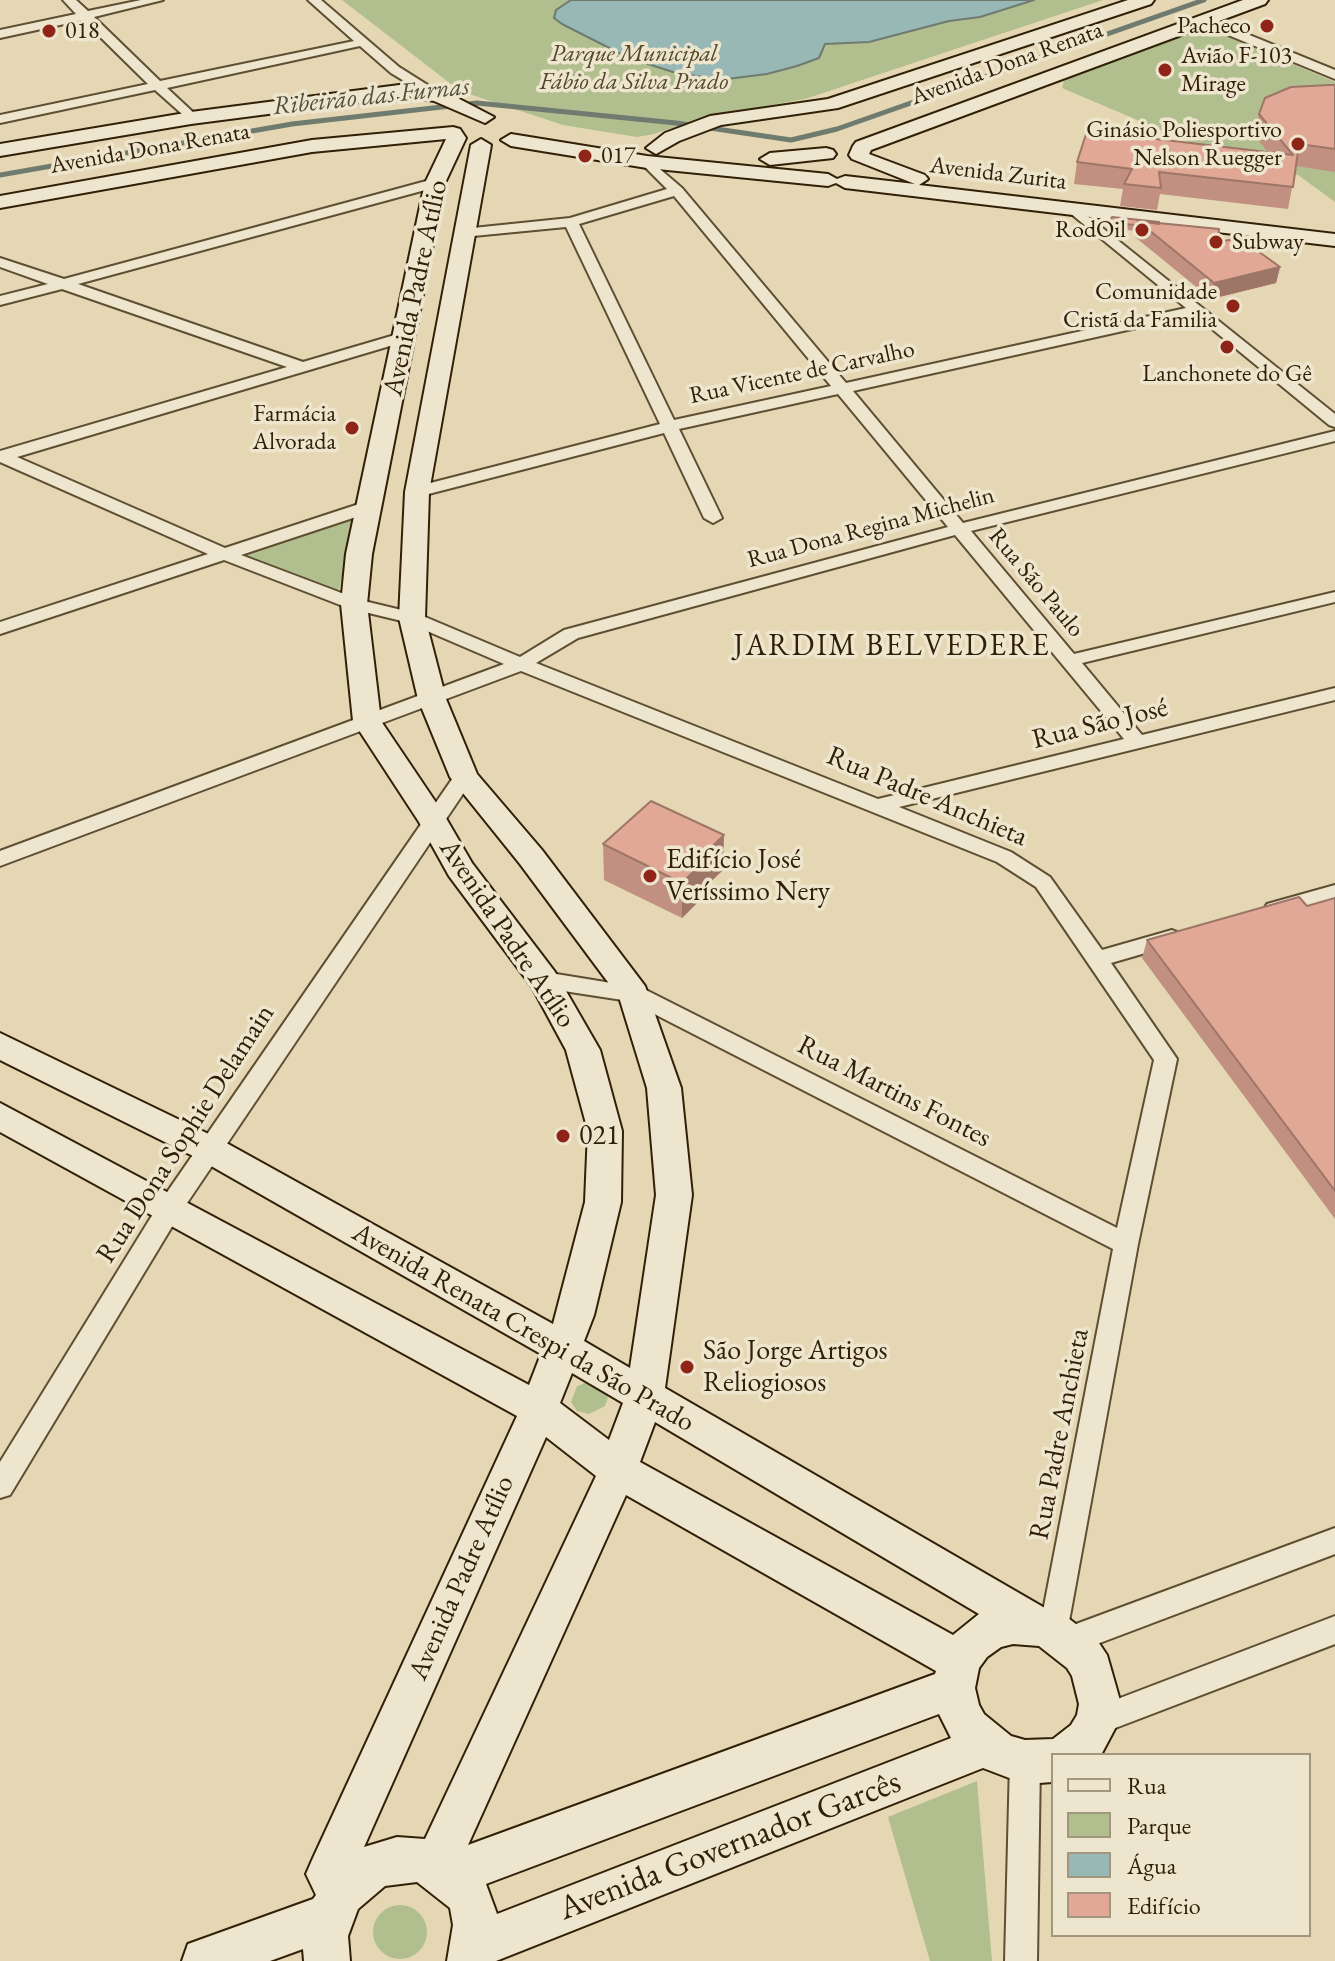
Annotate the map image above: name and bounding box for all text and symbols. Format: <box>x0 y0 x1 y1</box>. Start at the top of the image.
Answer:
place label: Pacheco <box>1177 12 1251 40</box>
street label: Avenida Dona Renata <box>907 16 1107 112</box>
place label: 018 <box>65 17 100 45</box>
marker: Pacheco <box>1258 17 1276 35</box>
marker: 018 <box>40 22 58 40</box>
park label: Parque Municipal Fábio da Silva Prado <box>540 40 728 96</box>
place label: Avião F-103 Mirage <box>1181 42 1292 98</box>
marker: Avião F-103 Mirage <box>1156 61 1174 79</box>
water label: Ribeirão das Furnas <box>271 71 471 123</box>
place label: Ginásio Poliesportivo Nelson Ruegger <box>1086 116 1282 172</box>
street label: Avenida Dona Renata <box>48 117 252 181</box>
marker: Ginásio Poliesportivo Nelson Ruegger <box>1289 135 1307 153</box>
place label: 017 <box>601 142 636 170</box>
marker: 017 <box>576 147 594 165</box>
street label: Avenida Zurita <box>928 151 1068 197</box>
street label: Avenida Padre Atílio <box>377 177 455 399</box>
place label: RodOil <box>1055 216 1126 244</box>
marker: RodOil <box>1133 221 1151 239</box>
place label: Subway <box>1232 228 1304 256</box>
marker: Subway <box>1207 233 1225 251</box>
place label: Comunidade Cristã da Familia <box>1063 278 1217 334</box>
marker: Comunidade Cristã da Familia <box>1224 297 1242 315</box>
street label: Rua Vicente de Carvalho <box>687 335 917 411</box>
marker: Lanchonete do Gê <box>1218 338 1236 356</box>
place label: Lanchonete do Gê <box>1142 360 1312 388</box>
place label: Farmácia Alvorada <box>253 400 336 456</box>
marker: Farmácia Alvorada <box>343 419 361 437</box>
street label: Rua Dona Regina Michelin <box>744 481 998 575</box>
street label: Rua São Paulo <box>982 523 1090 643</box>
district label: JARDIM BELVEDERE <box>733 629 1051 665</box>
street label: Rua São José <box>1029 691 1171 757</box>
street label: Rua Padre Anchieta <box>822 740 1032 854</box>
street label: Avenida Padre Atílio <box>431 833 583 1035</box>
place label: Edifício José Veríssimo Nery <box>666 843 830 909</box>
marker: Edifício José Veríssimo Nery <box>641 867 659 885</box>
street label: Rua Dona Sophie Delamain <box>90 998 282 1270</box>
street label: Rua Martins Fontes <box>792 1029 996 1155</box>
place label: 021 <box>579 1119 619 1153</box>
marker: 021 <box>554 1127 572 1145</box>
street label: Avenida Renata Crespi da São Prado <box>346 1216 700 1440</box>
street label: Rua Padre Anchieta <box>1023 1326 1097 1542</box>
place label: São Jorge Artigos Reliogiosos <box>703 1334 888 1400</box>
marker: São Jorge Artigos Reliogiosos <box>678 1358 696 1376</box>
street label: Avenida Padre Atílio <box>402 1471 522 1685</box>
legend <box>1051 1753 1311 1937</box>
street label: Avenida Governador Garcês <box>553 1762 907 1930</box>
text: Rua <box>1127 1770 1166 1801</box>
text: Parque <box>1127 1810 1191 1841</box>
text: Água <box>1127 1850 1176 1881</box>
text: Edifício <box>1127 1890 1201 1921</box>

